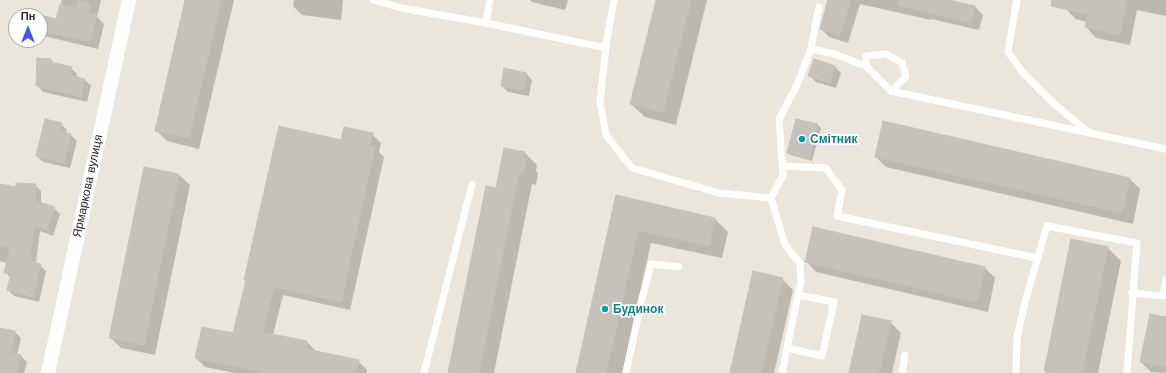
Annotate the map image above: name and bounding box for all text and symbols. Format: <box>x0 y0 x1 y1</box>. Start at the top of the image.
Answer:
north arrow <box>8 8 48 48</box>
text: Пн <box>21 10 35 23</box>
place label: Смітник <box>810 132 857 146</box>
street label: Ярмаркова вулиця <box>70 133 106 239</box>
marker: Смітник <box>797 134 807 144</box>
place label: Будинок <box>613 302 663 316</box>
marker: Будинок <box>600 304 610 314</box>

